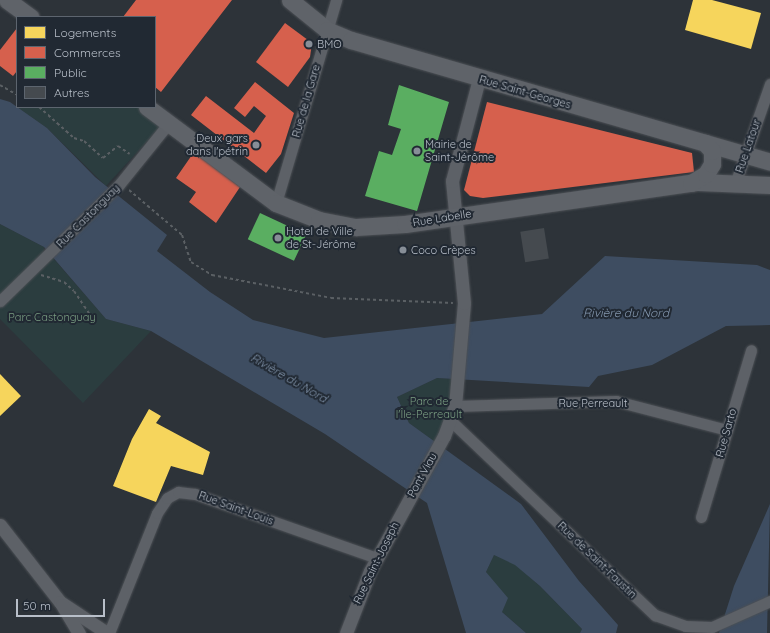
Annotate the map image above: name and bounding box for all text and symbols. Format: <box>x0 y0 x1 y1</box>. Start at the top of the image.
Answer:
legend <box>16 16 156 108</box>
text: Logements <box>54 25 116 40</box>
place label: BMO <box>317 37 342 51</box>
marker: BMO <box>304 39 314 49</box>
text: Commerces <box>54 45 121 60</box>
street label: Rue de la Gare <box>289 63 323 139</box>
text: Public <box>54 65 87 80</box>
street label: Rue Saint-Georges <box>478 73 572 111</box>
text: Autres <box>54 85 89 100</box>
street label: Rue Latour <box>733 117 763 175</box>
place label: Deux gars dans l'pétrin <box>186 132 248 158</box>
place label: Mairie de Saint-Jérôme <box>425 138 494 164</box>
marker: Deux gars dans l'pétrin <box>251 140 261 150</box>
marker: Mairie de Saint-Jérôme <box>412 146 422 156</box>
street label: Rue Castonguay <box>54 182 122 250</box>
street label: Rue Labelle <box>412 207 472 229</box>
place label: Hotel de Ville de St-Jérôme <box>286 225 356 251</box>
marker: Hotel de Ville de St-Jérôme <box>273 233 283 243</box>
place label: Coco Crèpes <box>411 243 476 257</box>
marker: Coco Crèpes <box>398 245 408 255</box>
water label: Rivière du Nord <box>583 306 669 320</box>
park label: Parc Castonguay <box>8 310 96 324</box>
water label: Rivière du Nord <box>248 350 330 406</box>
park label: Parc de l'Île-Perreault <box>396 395 462 421</box>
street label: Rue Perreault <box>559 396 627 410</box>
street label: Rue Sarto <box>713 407 739 459</box>
street label: Pont Viau <box>404 451 440 499</box>
street label: Rue Saint-Louis <box>197 488 275 528</box>
street label: Rue de Saint-Faustin <box>555 519 639 601</box>
street label: Rue Saint-Joseph <box>350 520 402 606</box>
scale bar <box>18 591 107 617</box>
text: 50 m <box>23 598 51 613</box>

